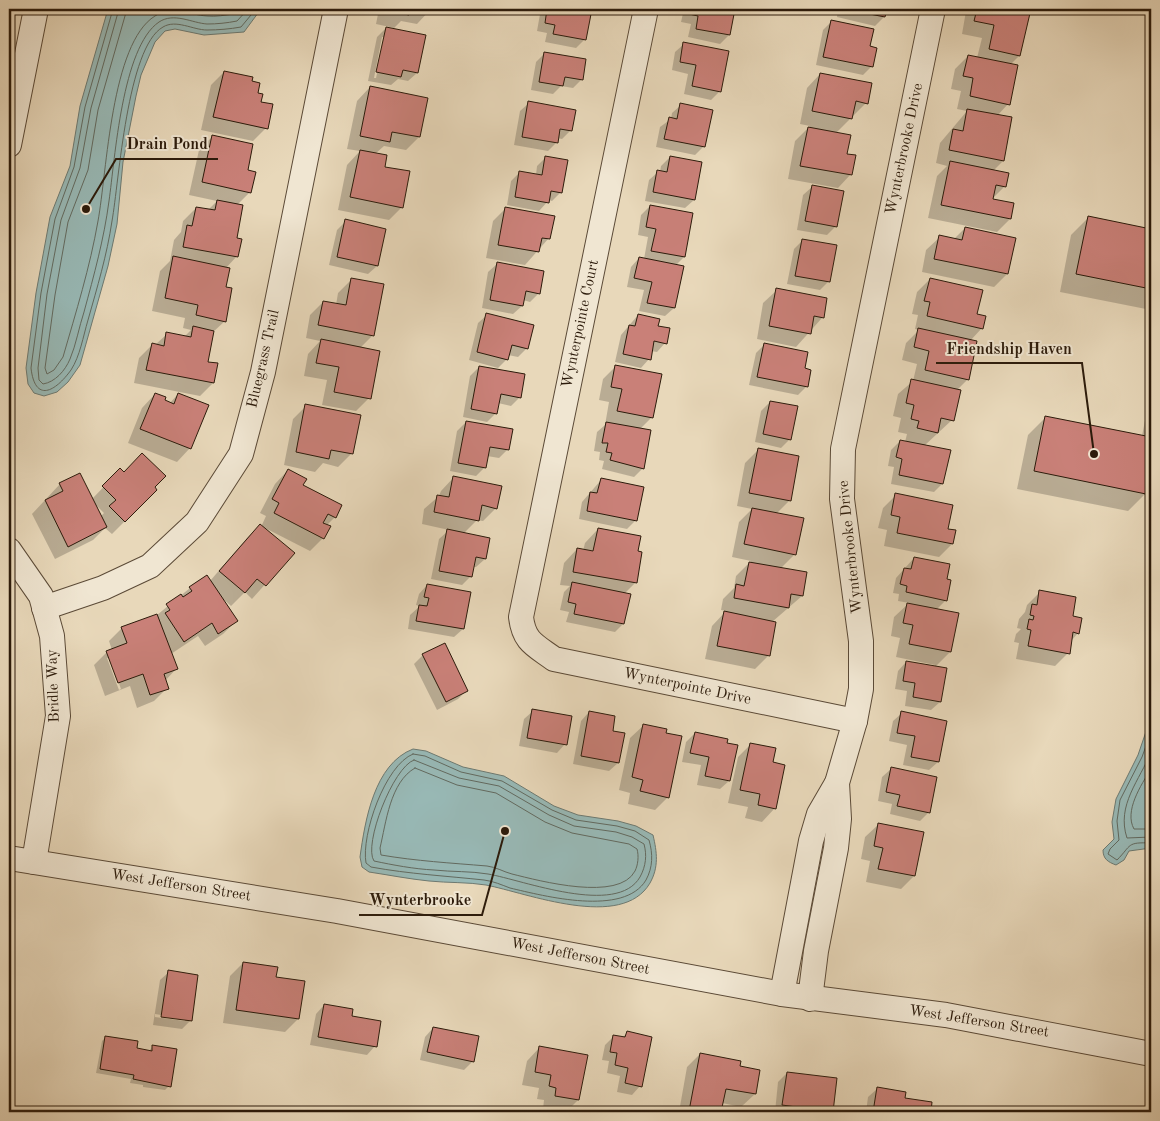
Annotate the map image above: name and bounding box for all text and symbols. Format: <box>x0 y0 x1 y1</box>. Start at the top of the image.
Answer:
street label: Wynterbrooke Drive <box>884 82 926 216</box>
callout: Drain Pond <box>116 128 218 159</box>
text: Drain Pond <box>126 137 208 153</box>
street label: Wynterpointe Court <box>560 258 602 390</box>
street label: Bluegrass Trail <box>245 308 283 410</box>
callout: Friendship Haven <box>936 332 1082 363</box>
text: Friendship Haven <box>946 342 1072 358</box>
street label: Wynterbrooke Drive <box>837 479 865 614</box>
street label: Bridle Way <box>45 649 63 723</box>
street label: Wynterpointe Drive <box>622 666 752 708</box>
street label: West Jefferson Street <box>110 868 252 904</box>
callout: Wynterbrooke <box>359 884 482 915</box>
text: Wynterbrooke <box>369 893 471 909</box>
street label: West Jefferson Street <box>509 936 651 978</box>
street label: West Jefferson Street <box>908 1004 1050 1040</box>

